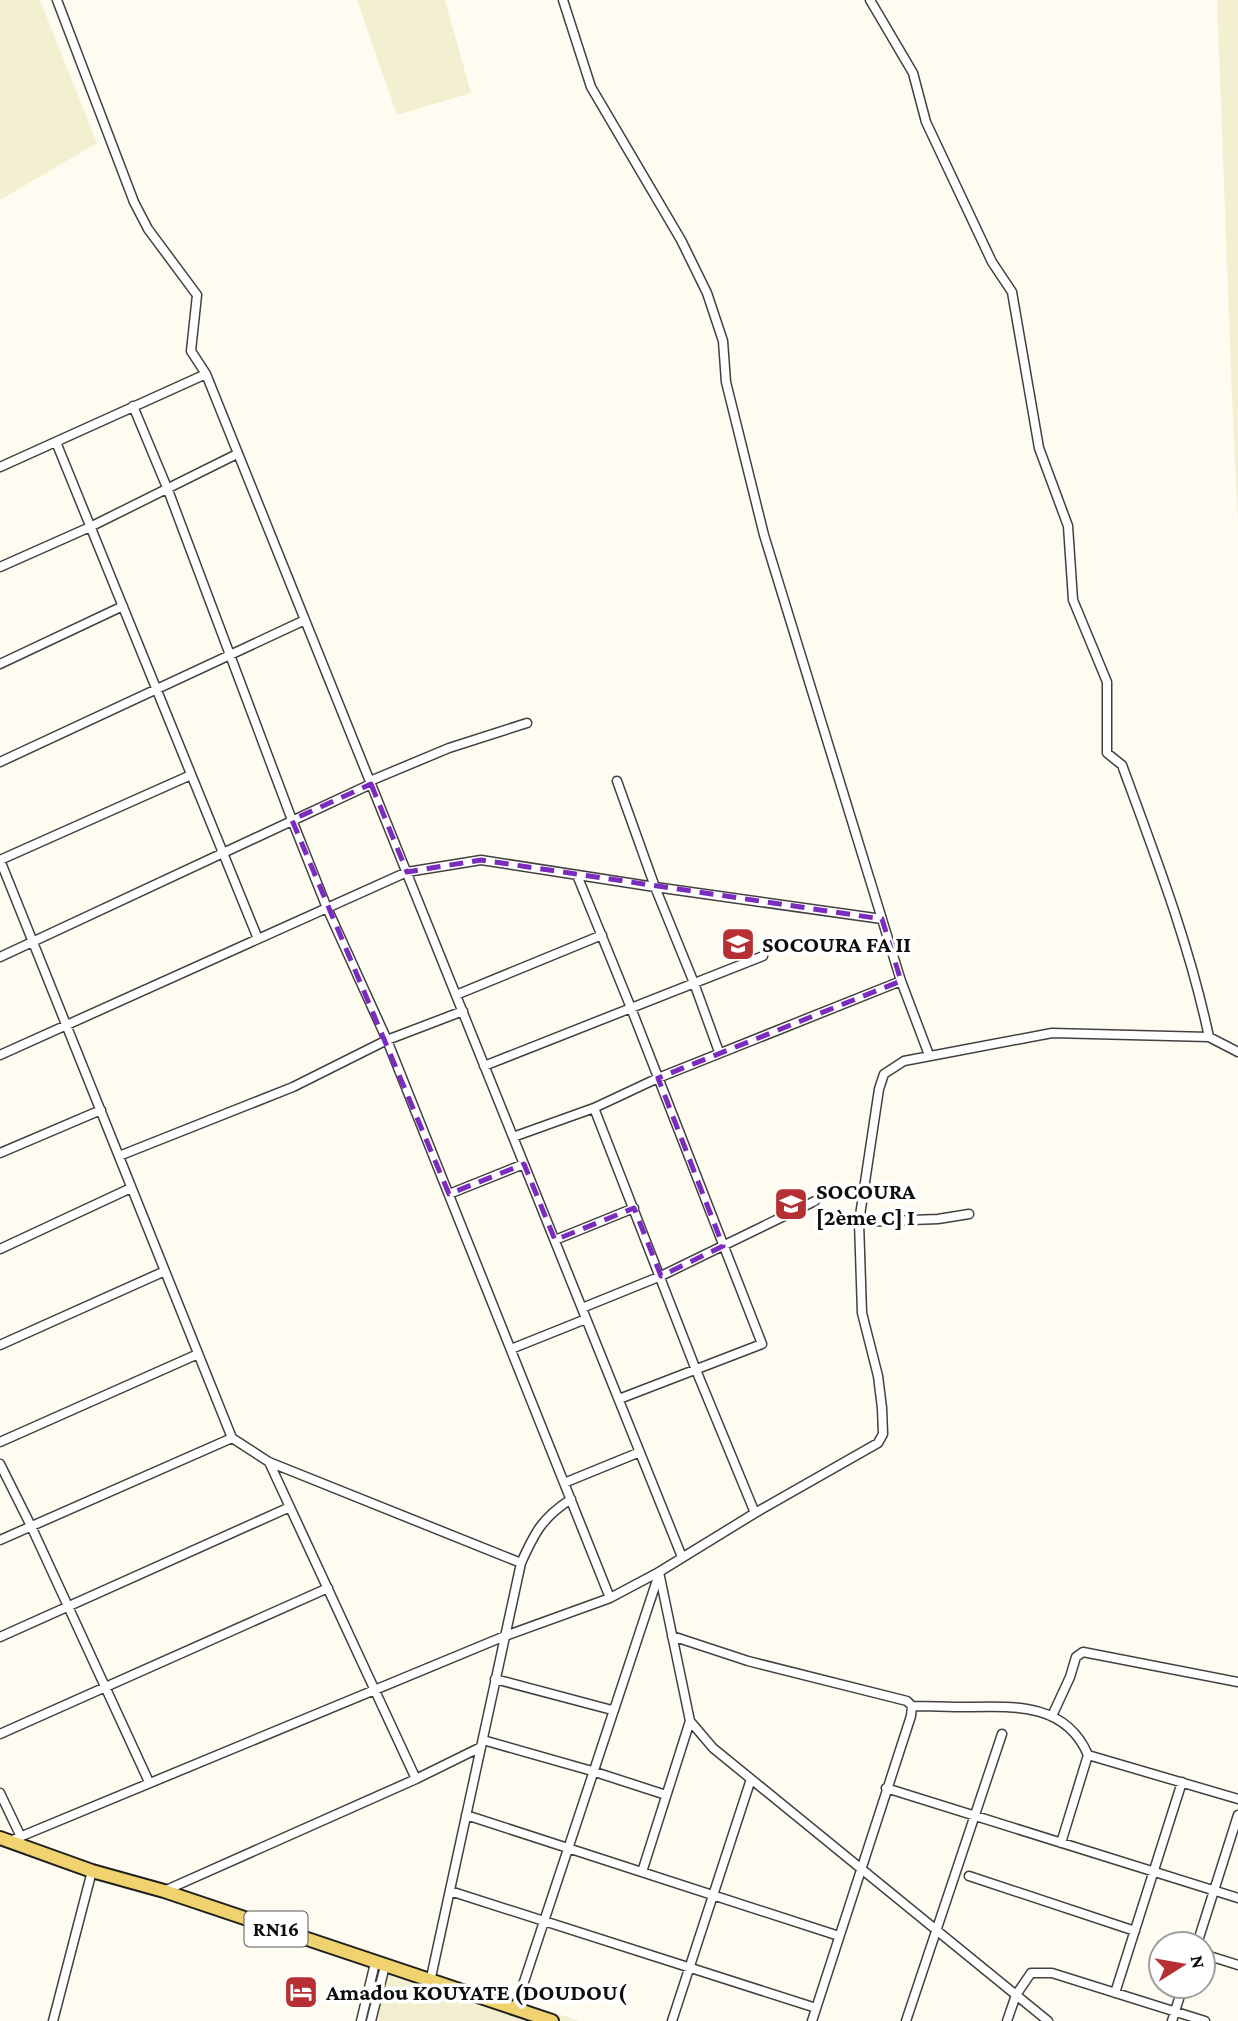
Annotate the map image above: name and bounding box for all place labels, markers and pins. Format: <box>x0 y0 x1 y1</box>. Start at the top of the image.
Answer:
school or university icon: SOCOURA FA II <box>719 925 757 963</box>
place label: SOCOURA FA II <box>762 931 911 957</box>
place label: SOCOURA [2ème C] I <box>816 1178 916 1230</box>
school or university icon: SOCOURA [2ème C] I <box>772 1185 810 1223</box>
hotel icon: Amadou KOUYATE (DOUDOU( <box>282 1973 320 2011</box>
place label: Amadou KOUYATE (DOUDOU( <box>325 1979 627 2006</box>

